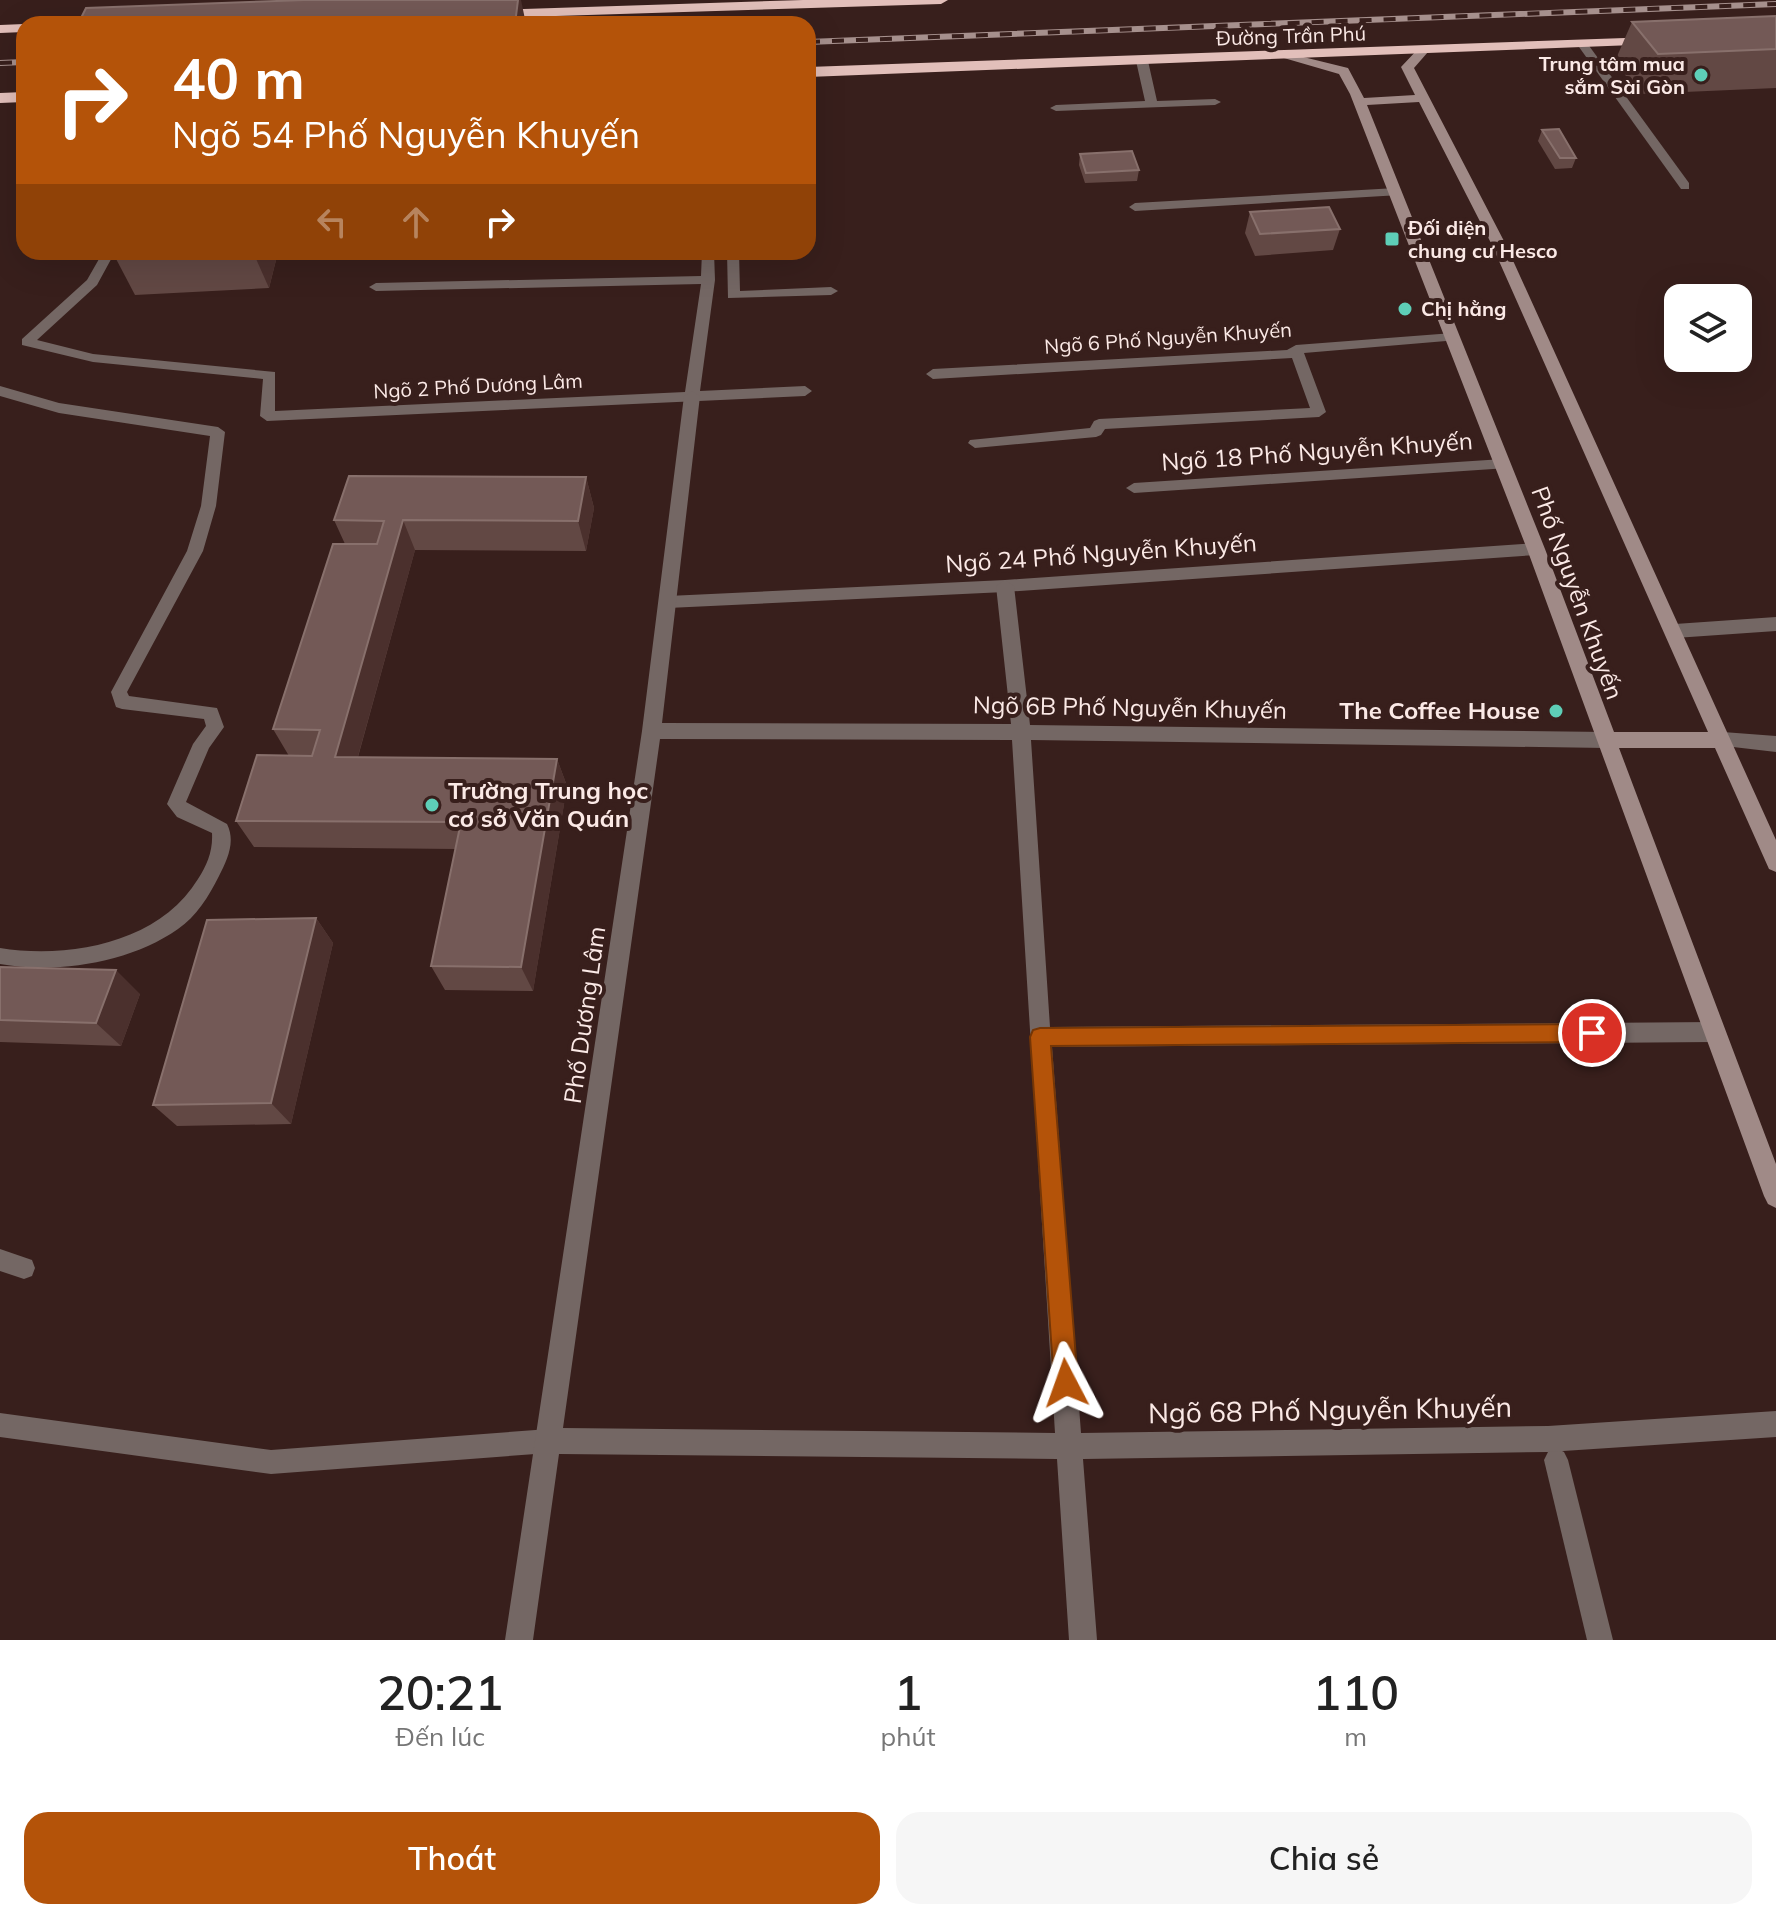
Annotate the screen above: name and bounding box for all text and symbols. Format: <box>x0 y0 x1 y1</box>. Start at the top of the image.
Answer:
street label: Đường Trần Phú <box>1216 20 1366 51</box>
text: 40 m <box>172 43 305 113</box>
icon: right <box>40 48 144 152</box>
place label: Trung tâm mua sắm Sài Gòn <box>1539 51 1685 99</box>
marker: Trung tâm mua sắm Sài Gòn <box>1692 66 1710 84</box>
text: Ngõ 54 Phố Nguyễn Khuyến <box>172 112 640 157</box>
icon: left <box>310 200 354 244</box>
icon: ahead <box>394 200 438 244</box>
icon: right <box>478 200 522 244</box>
place label: Đối diện chung cư Hesco <box>1407 215 1558 263</box>
marker: Đối diện chung cư Hesco <box>1383 230 1401 248</box>
map controls <box>1664 284 1752 372</box>
button: layers <box>1664 284 1752 372</box>
place label: Chị hằng <box>1421 296 1506 321</box>
marker: Chị hằng <box>1396 300 1414 318</box>
street label: Ngõ 6 Phố Nguyễn Khuyến <box>1043 316 1293 359</box>
street label: Ngõ 2 Phố Dương Lâm <box>373 368 583 403</box>
street label: Ngõ 18 Phố Nguyễn Khuyến <box>1160 425 1474 477</box>
street label: Phố Nguyễn Khuyến <box>1525 482 1630 703</box>
street label: Ngõ 24 Phố Nguyễn Khuyến <box>944 527 1258 579</box>
street label: Ngõ 6B Phố Nguyễn Khuyến <box>973 689 1287 725</box>
place label: The Coffee House <box>1339 695 1540 725</box>
marker: The Coffee House <box>1547 702 1565 720</box>
place label: Trường Trung học cơ sở Văn Quán <box>448 775 648 833</box>
marker: Trường Trung học cơ sở Văn Quán <box>423 796 441 814</box>
street label: Phố Dương Lâm <box>557 924 611 1105</box>
pin <box>1558 999 1626 1067</box>
icon: arrive <box>1570 1011 1614 1055</box>
position arrow <box>1024 1341 1108 1425</box>
street label: Ngõ 68 Phố Nguyễn Khuyến <box>1148 1389 1512 1430</box>
text: 20:21 <box>377 1662 504 1722</box>
text: 1 <box>894 1662 922 1722</box>
text: 110 <box>1313 1662 1399 1722</box>
text: Đến lúc <box>395 1720 485 1753</box>
text: phút <box>881 1720 936 1753</box>
text: m <box>1344 1720 1367 1753</box>
button: Thoát <box>24 1812 880 1904</box>
button: Chia sẻ <box>896 1812 1752 1904</box>

